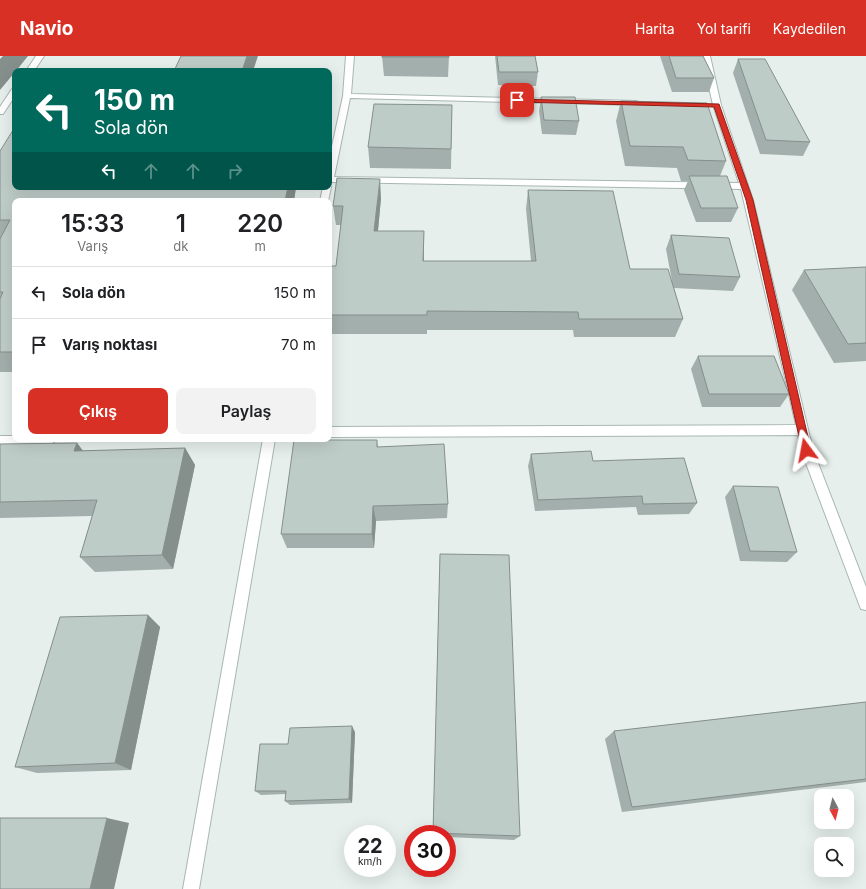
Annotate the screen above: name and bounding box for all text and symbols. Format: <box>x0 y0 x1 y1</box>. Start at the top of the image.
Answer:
text: Navio <box>20 17 73 40</box>
text: Harita <box>635 20 675 37</box>
text: Yol tarifi <box>697 20 751 37</box>
text: Kaydedilen <box>773 20 846 37</box>
text: 150 m <box>94 83 175 117</box>
pin <box>500 83 534 117</box>
icon: left <box>28 84 80 136</box>
icon: arrive <box>506 89 528 111</box>
text: Sola dön <box>94 117 168 138</box>
icon: left <box>98 160 120 182</box>
icon: ahead <box>140 160 162 182</box>
icon: ahead <box>182 160 204 182</box>
icon: right <box>224 160 246 182</box>
text: 15:33 <box>61 209 124 238</box>
text: 1 <box>176 209 186 238</box>
text: 220 <box>237 209 283 238</box>
text: Varış <box>77 238 108 254</box>
text: dk <box>173 238 188 254</box>
text: m <box>254 238 266 254</box>
icon: left <box>28 282 50 304</box>
text: Sola dön <box>62 283 125 302</box>
text: 150 m <box>274 283 316 302</box>
icon: arrive <box>28 334 50 356</box>
text: Varış noktası <box>62 335 157 354</box>
text: 70 m <box>281 335 316 354</box>
button: Çıkış <box>28 388 168 434</box>
button: Paylaş <box>176 388 316 434</box>
position arrow <box>785 429 827 471</box>
north arrow <box>814 789 854 829</box>
map controls <box>814 789 854 877</box>
speed limit sign: 30 <box>404 825 456 877</box>
text: 22 <box>357 834 383 858</box>
button: search <box>814 837 854 877</box>
text: km/h <box>358 855 382 867</box>

